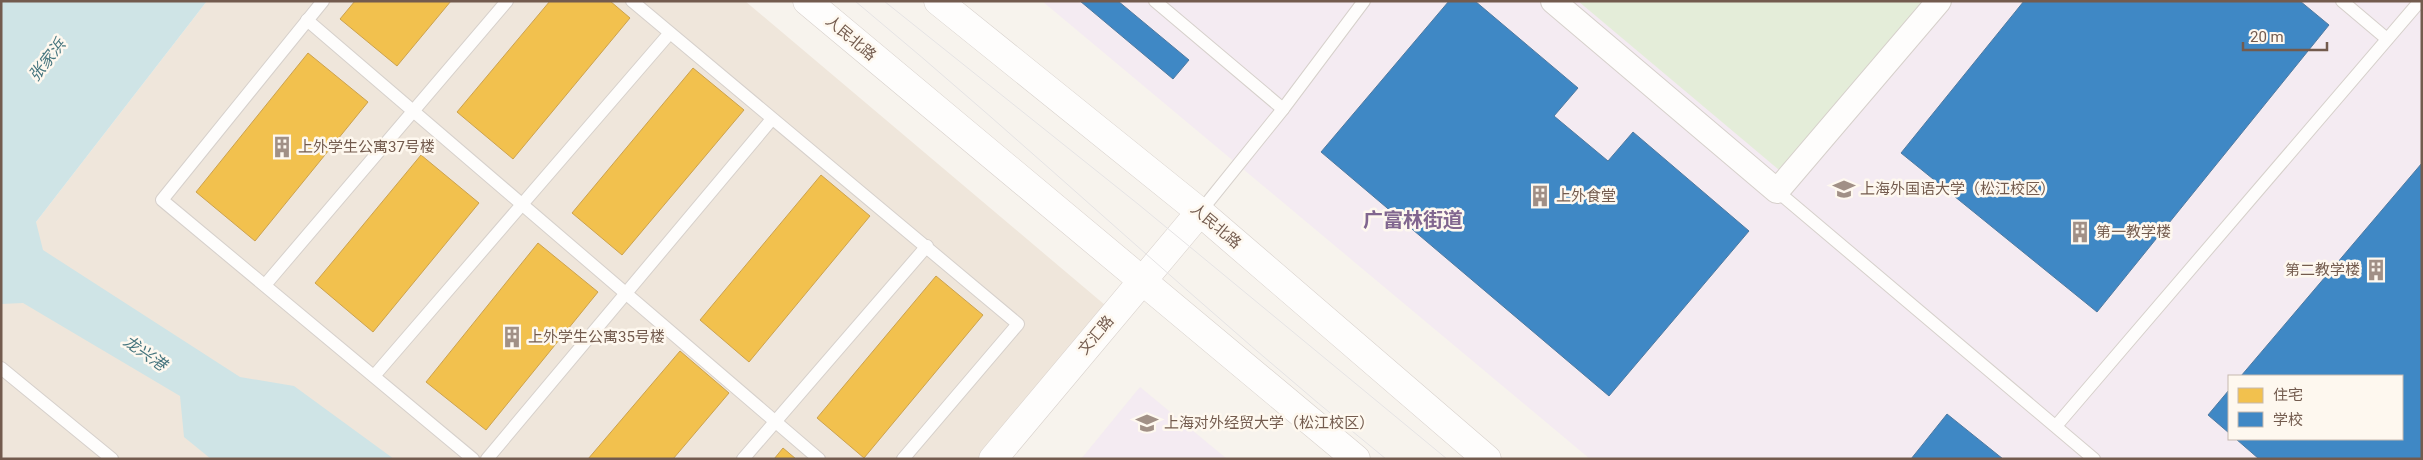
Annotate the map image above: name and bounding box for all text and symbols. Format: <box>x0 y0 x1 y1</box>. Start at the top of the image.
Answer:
street label: 人民北路 <box>822 12 880 64</box>
scale bar <box>2243 20 2327 52</box>
text: 20 m <box>2250 28 2284 46</box>
water label: 张家浜 <box>25 34 70 85</box>
building icon: 上外学生公寓37号楼 <box>269 134 295 160</box>
place label: 上外学生公寓37号楼 <box>298 138 435 156</box>
school or university icon: 上海外国语大学（松江校区） <box>1831 176 1857 202</box>
place label: 上海外国语大学（松江校区） <box>1860 180 2055 198</box>
building icon: 上外食堂 <box>1527 183 1553 209</box>
place label: 上外食堂 <box>1556 187 1616 205</box>
street label: 人民北路 <box>1187 200 1245 252</box>
district label: 广富林街道 <box>1363 208 1463 232</box>
building icon: 第一教学楼 <box>2067 219 2093 245</box>
place label: 第一教学楼 <box>2096 223 2171 241</box>
building icon: 第二教学楼 <box>2363 257 2389 283</box>
place label: 第二教学楼 <box>2285 261 2360 279</box>
street label: 文汇路 <box>1075 312 1117 358</box>
building icon: 上外学生公寓35号楼 <box>499 324 525 350</box>
place label: 上外学生公寓35号楼 <box>528 328 665 346</box>
water label: 龙兴港 <box>120 331 172 376</box>
legend <box>2228 375 2403 440</box>
text: 住宅 <box>2273 386 2303 404</box>
school or university icon: 上海对外经贸大学（松江校区） <box>1134 410 1160 436</box>
text: 学校 <box>2273 411 2303 429</box>
place label: 上海对外经贸大学（松江校区） <box>1164 414 1374 432</box>

